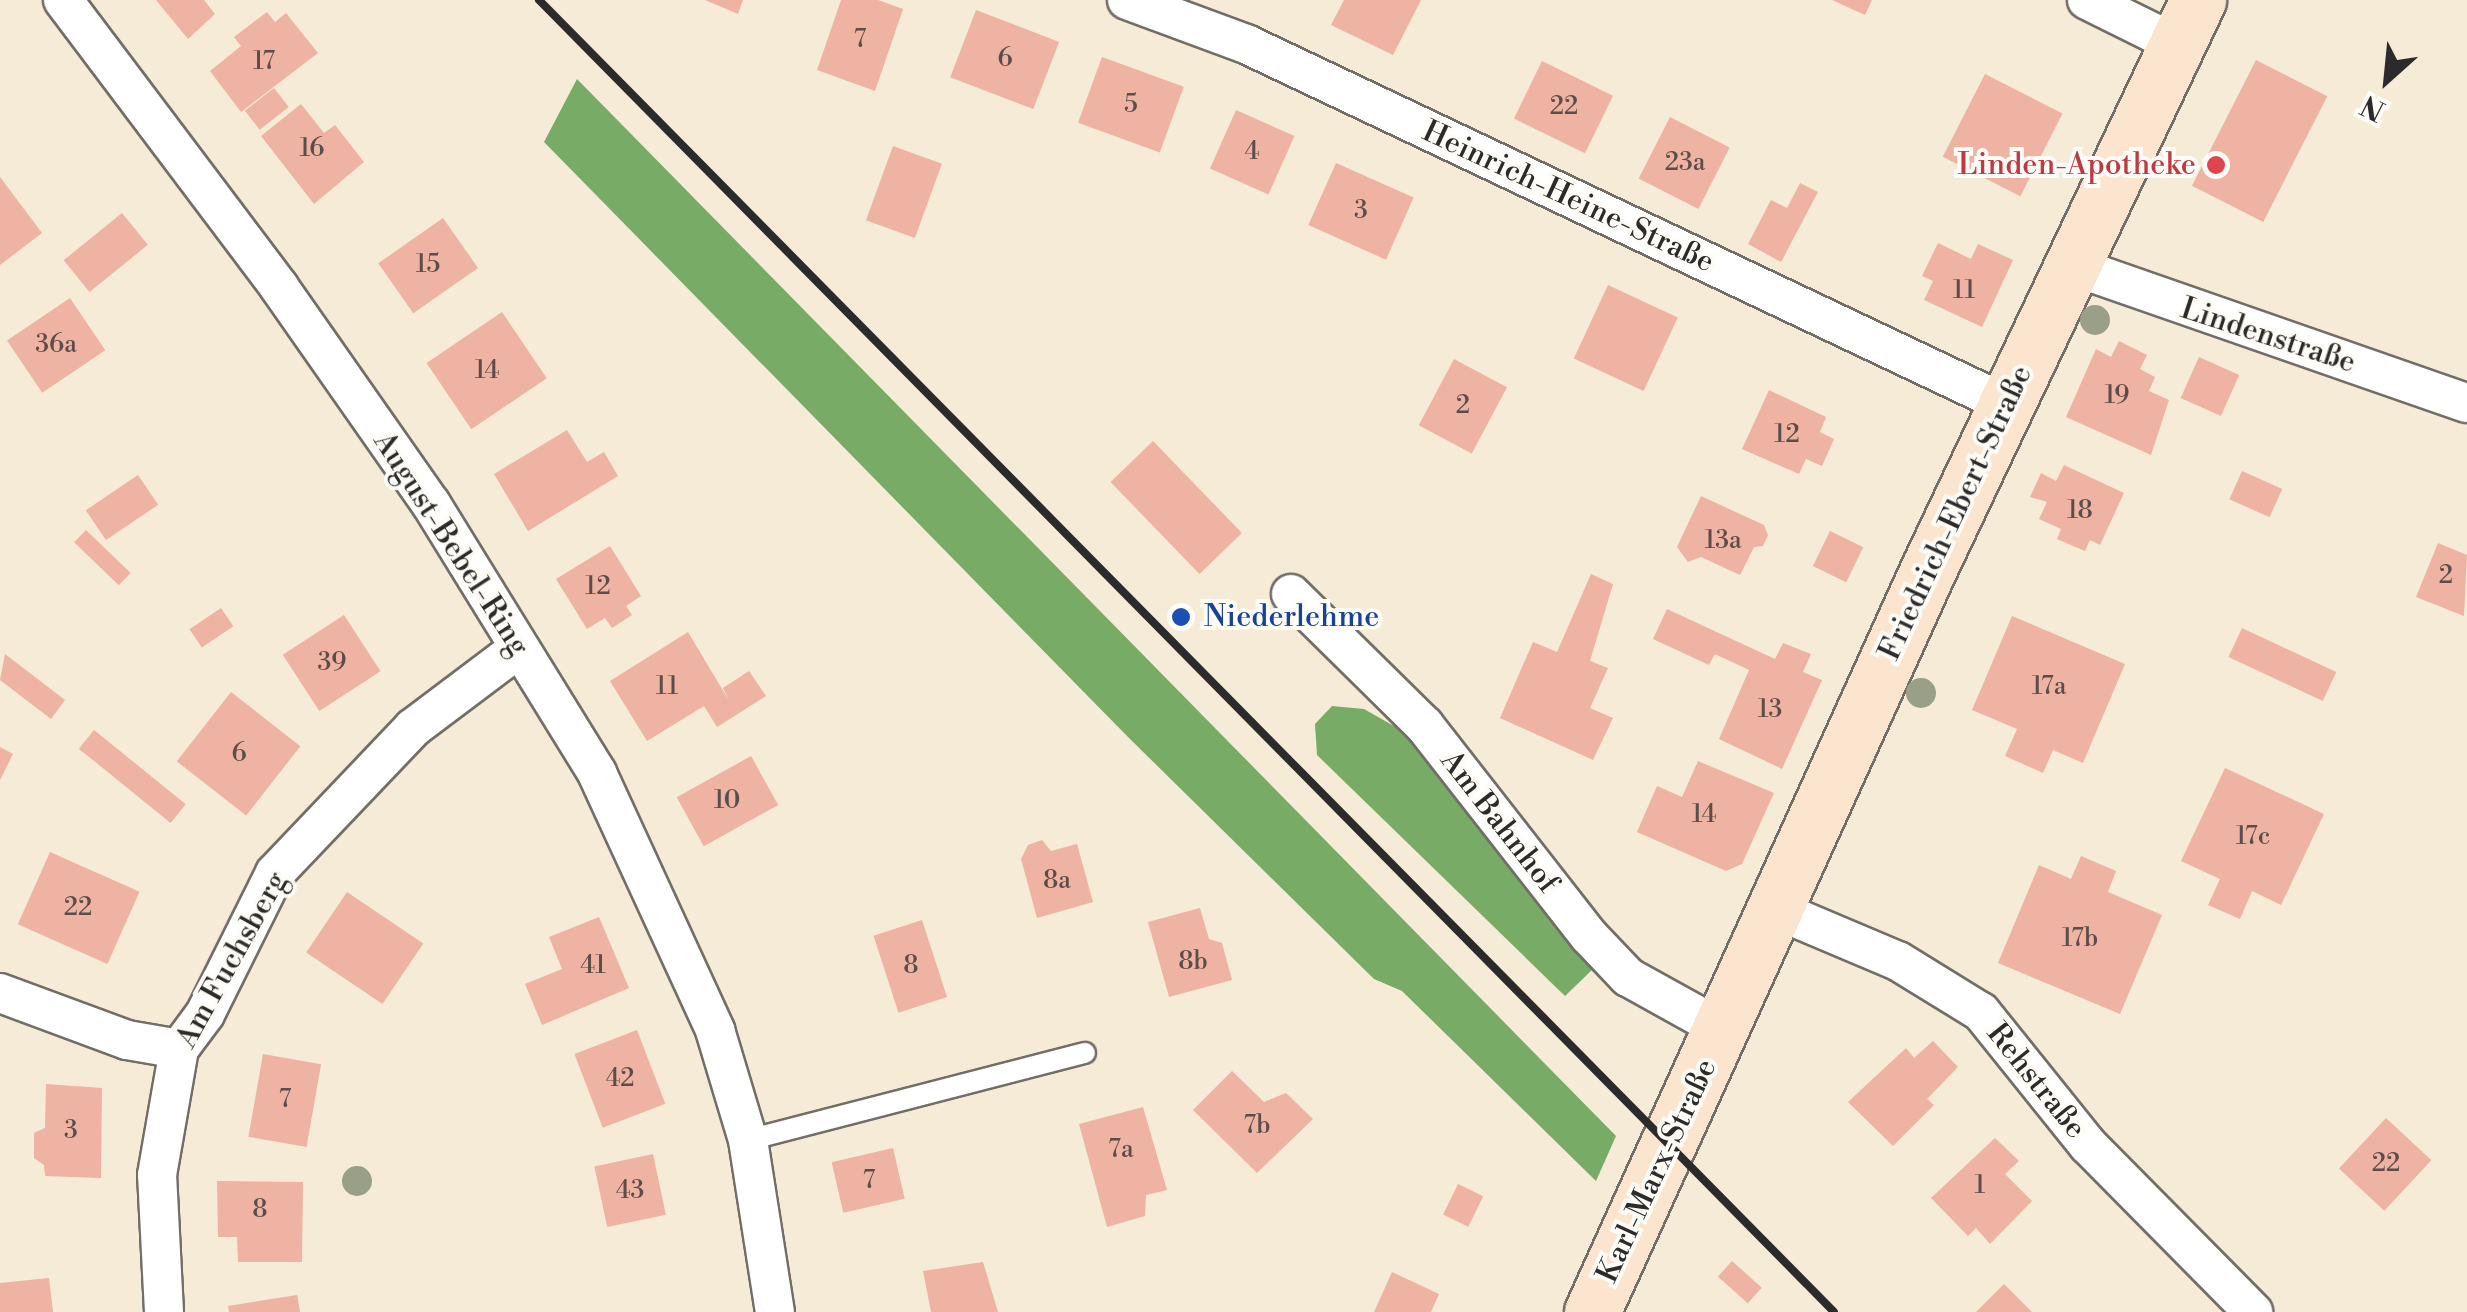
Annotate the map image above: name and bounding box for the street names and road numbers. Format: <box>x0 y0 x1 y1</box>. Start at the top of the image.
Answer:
street label: Heinrich-Heine-Straße <box>1416 114 1720 280</box>
street label: Lindenstraße <box>2176 291 2360 381</box>
street label: Friedrich-Ebert-Straße <box>1872 360 2040 666</box>
street label: August-Bebel-Ring <box>365 426 537 662</box>
street label: Am Bahnhof <box>1432 744 1566 900</box>
street label: Am Fuchsberg <box>169 866 295 1054</box>
street label: Rehstraße <box>1979 1016 2093 1146</box>
street label: Karl-Marx-Straße <box>1589 1053 1725 1289</box>

